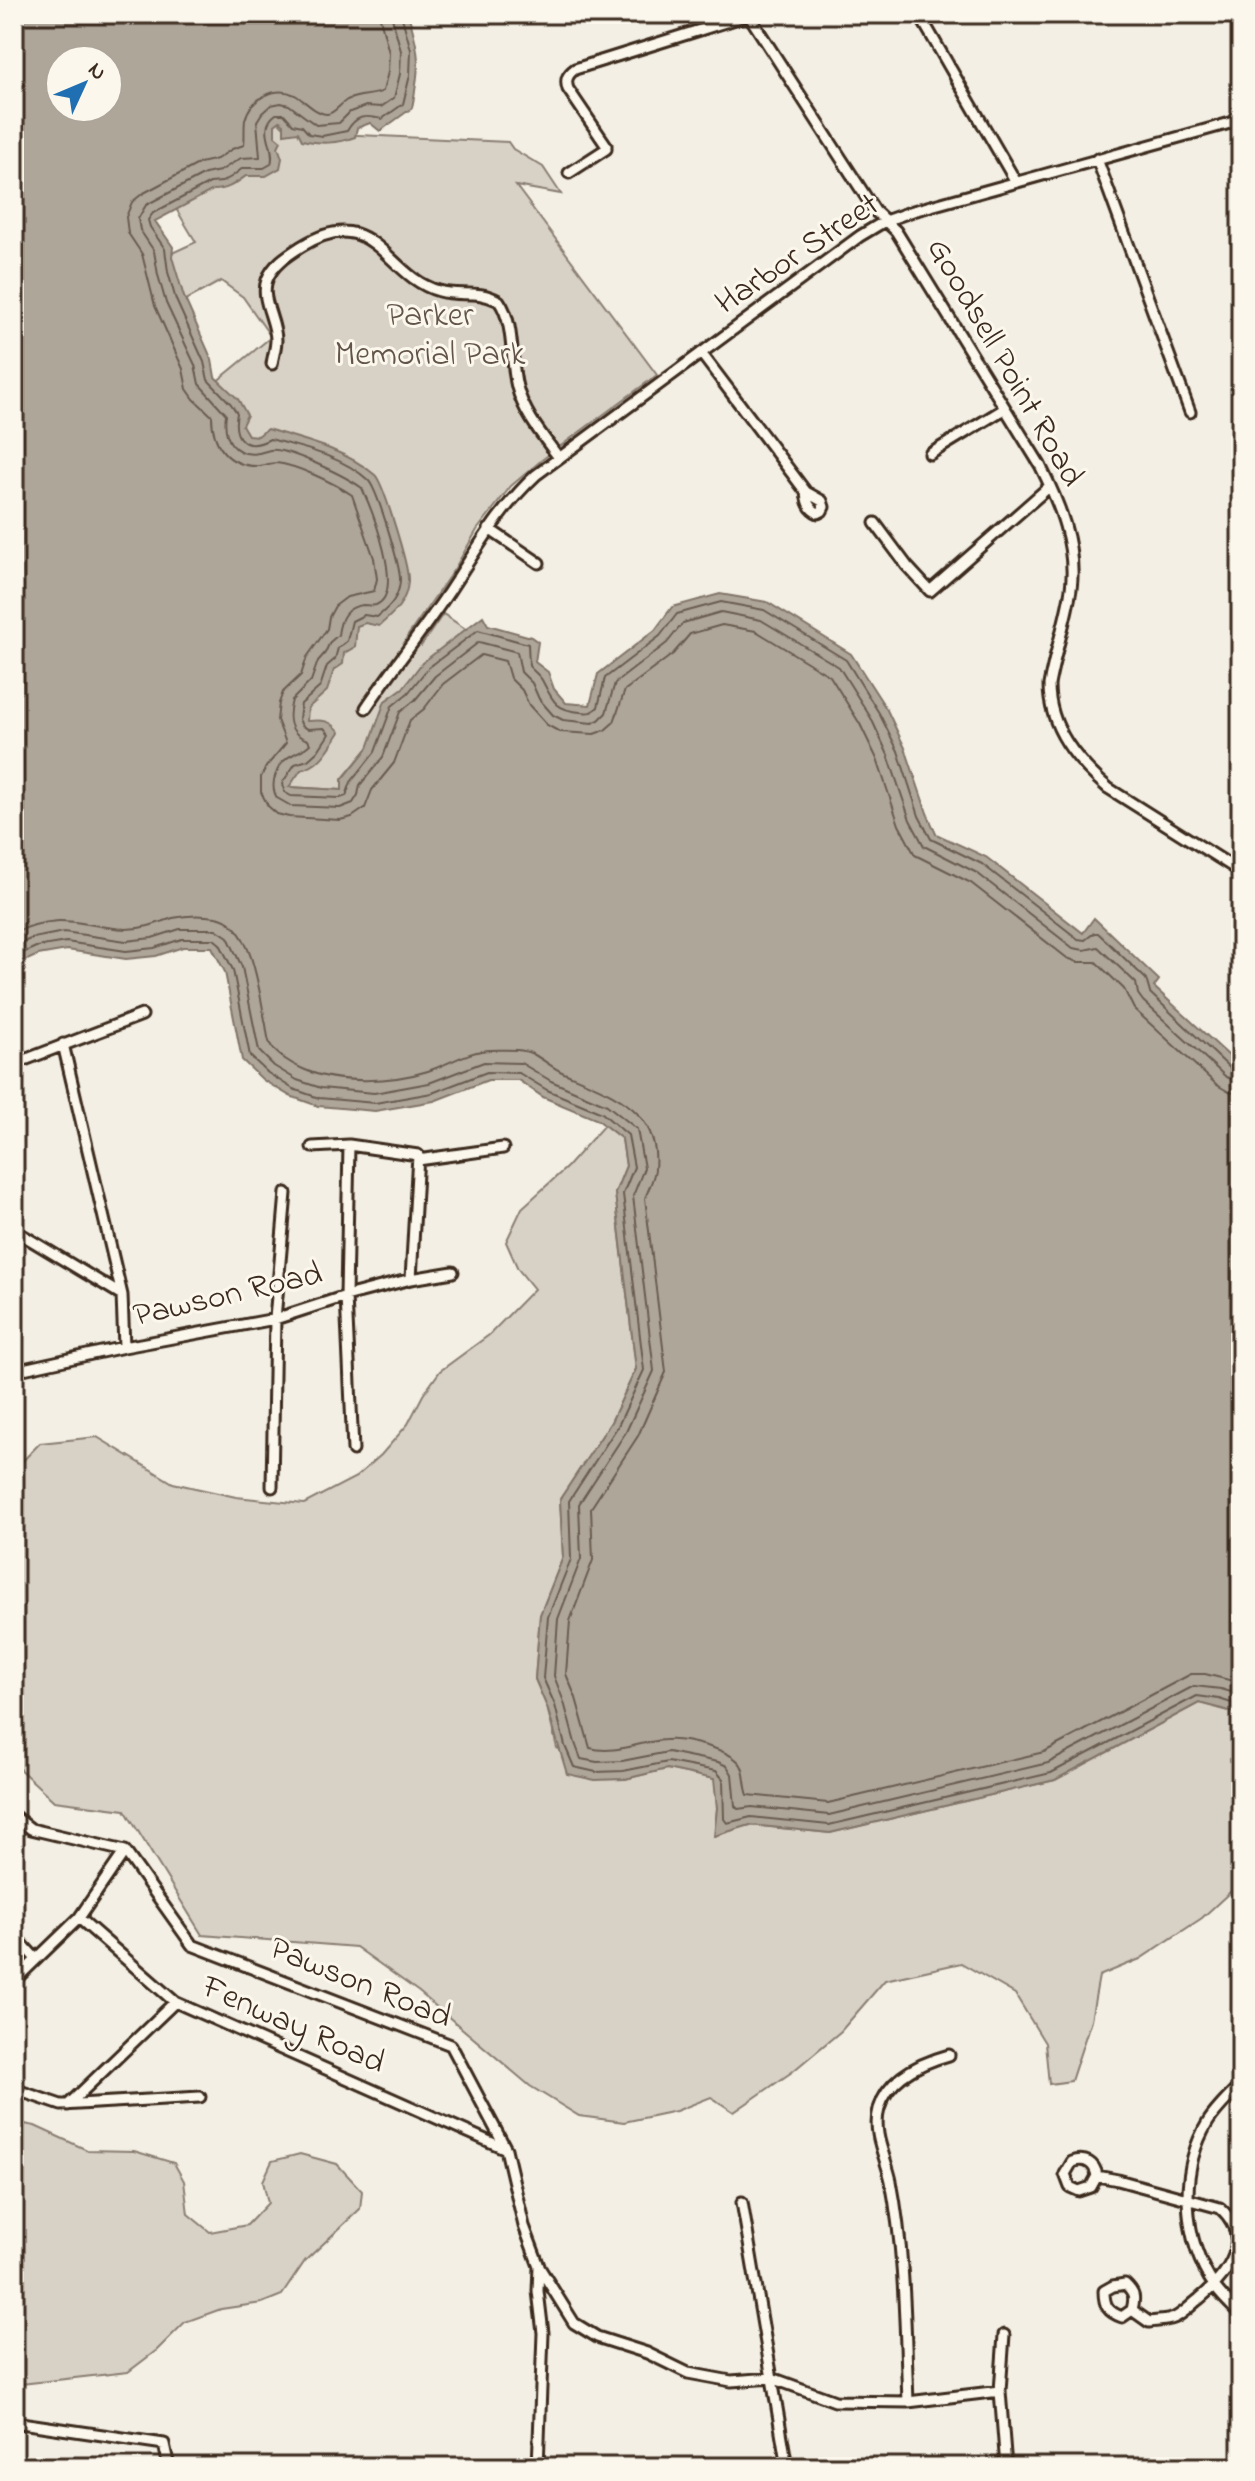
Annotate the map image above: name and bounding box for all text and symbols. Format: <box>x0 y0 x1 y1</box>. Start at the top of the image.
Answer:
north arrow <box>44 44 124 124</box>
text: N <box>80 56 113 89</box>
street label: Harbor Street <box>706 181 890 329</box>
street label: Goodsell Point Road <box>912 229 1096 497</box>
park label: Parker Memorial Park <box>335 292 525 381</box>
street label: Pawson Road <box>129 1250 327 1342</box>
street label: Pawson Road <box>261 1925 459 2043</box>
street label: Fenway Road <box>192 1963 393 2089</box>

